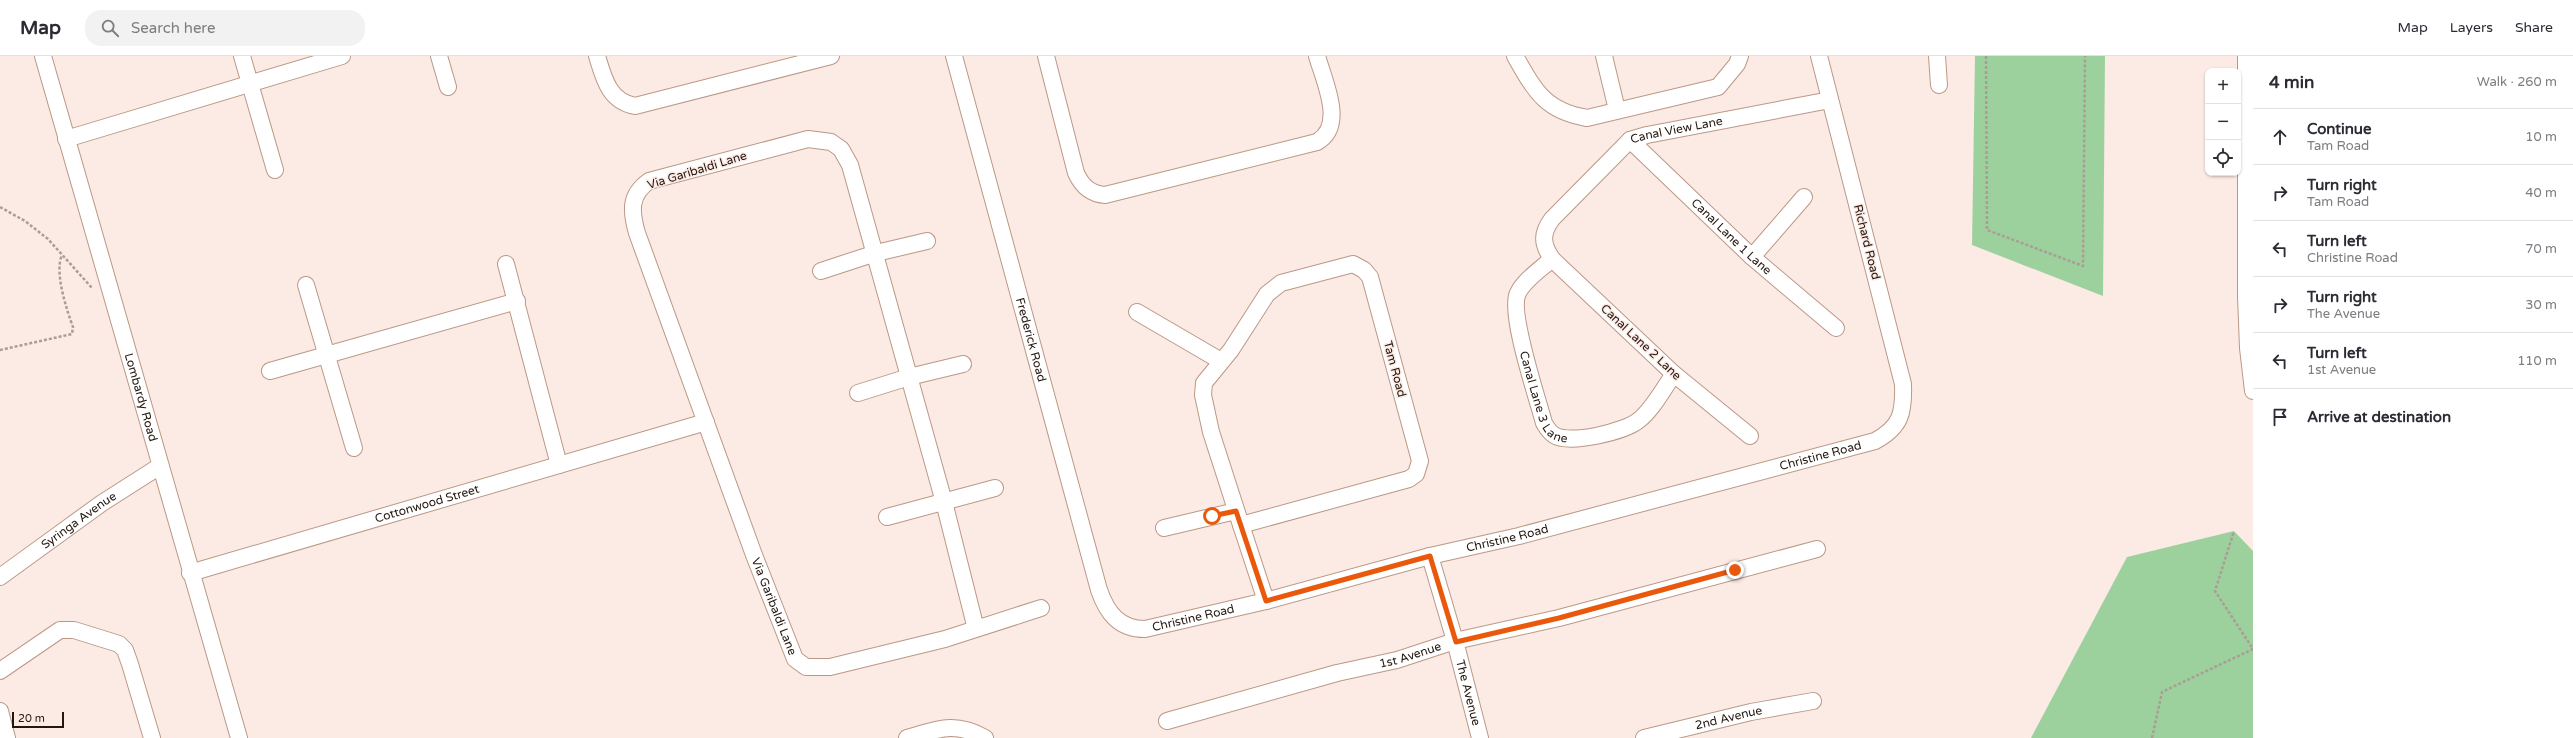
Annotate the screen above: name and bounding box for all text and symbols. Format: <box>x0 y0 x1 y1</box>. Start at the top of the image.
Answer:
search box <box>85 10 365 46</box>
text: Map <box>20 17 61 39</box>
icon: search <box>99 17 121 39</box>
text: Search here <box>131 19 215 37</box>
text: Map <box>2398 19 2428 36</box>
text: Layers <box>2450 19 2493 36</box>
text: Share <box>2515 19 2553 36</box>
map controls <box>2205 68 2241 176</box>
button: + <box>2205 68 2241 104</box>
text: 4 min <box>2269 72 2314 93</box>
text: Walk · 260 m <box>2477 74 2557 90</box>
button: − <box>2205 104 2241 140</box>
street label: Canal View Lane <box>1629 114 1724 146</box>
text: Continue <box>2307 120 2371 138</box>
icon: ahead <box>2269 126 2291 148</box>
text: 10 m <box>2525 129 2557 145</box>
text: Tam Road <box>2307 138 2369 154</box>
button: locate <box>2205 140 2241 176</box>
street label: Via Garibaldi Lane <box>646 148 749 192</box>
text: Turn right <box>2307 176 2377 194</box>
icon: right <box>2269 182 2291 204</box>
text: 40 m <box>2525 185 2557 201</box>
text: Tam Road <box>2307 194 2369 210</box>
street label: Canal Lane 1 Lane <box>1688 196 1774 278</box>
street label: Richard Road <box>1851 203 1883 281</box>
text: Turn left <box>2307 232 2367 250</box>
icon: left <box>2269 238 2291 260</box>
text: 70 m <box>2525 241 2557 257</box>
text: Christine Road <box>2307 250 2398 266</box>
text: Turn right <box>2307 288 2377 306</box>
icon: right <box>2269 294 2291 316</box>
street label: Frederick Road <box>1013 296 1049 383</box>
text: 30 m <box>2525 297 2557 313</box>
street label: Canal Lane 2 Lane <box>1598 301 1684 383</box>
text: The Avenue <box>2307 306 2380 322</box>
street label: Tam Road <box>1381 339 1409 399</box>
text: Turn left <box>2307 344 2367 362</box>
street label: Canal Lane 3 Lane <box>1517 350 1569 446</box>
icon: left <box>2269 350 2291 372</box>
street label: Lombardy Road <box>122 351 160 443</box>
text: 110 m <box>2517 353 2557 369</box>
text: 1st Avenue <box>2307 362 2376 378</box>
icon: arrive <box>2269 406 2291 428</box>
text: Arrive at destination <box>2307 408 2451 426</box>
street label: Christine Road <box>1778 438 1863 473</box>
street label: Cottonwood Street <box>373 482 481 526</box>
street label: Syringa Avenue <box>38 489 119 552</box>
route start <box>1203 507 1221 525</box>
street label: Christine Road <box>1465 522 1550 555</box>
street label: Via Garibaldi Lane <box>749 556 800 657</box>
route end <box>1726 561 1744 579</box>
street label: Christine Road <box>1151 602 1236 634</box>
street label: 1st Avenue <box>1378 639 1443 671</box>
street label: The Avenue <box>1453 658 1484 727</box>
street label: 2nd Avenue <box>1694 703 1763 732</box>
scale bar <box>12 710 64 729</box>
text: 20 m <box>18 712 45 725</box>

